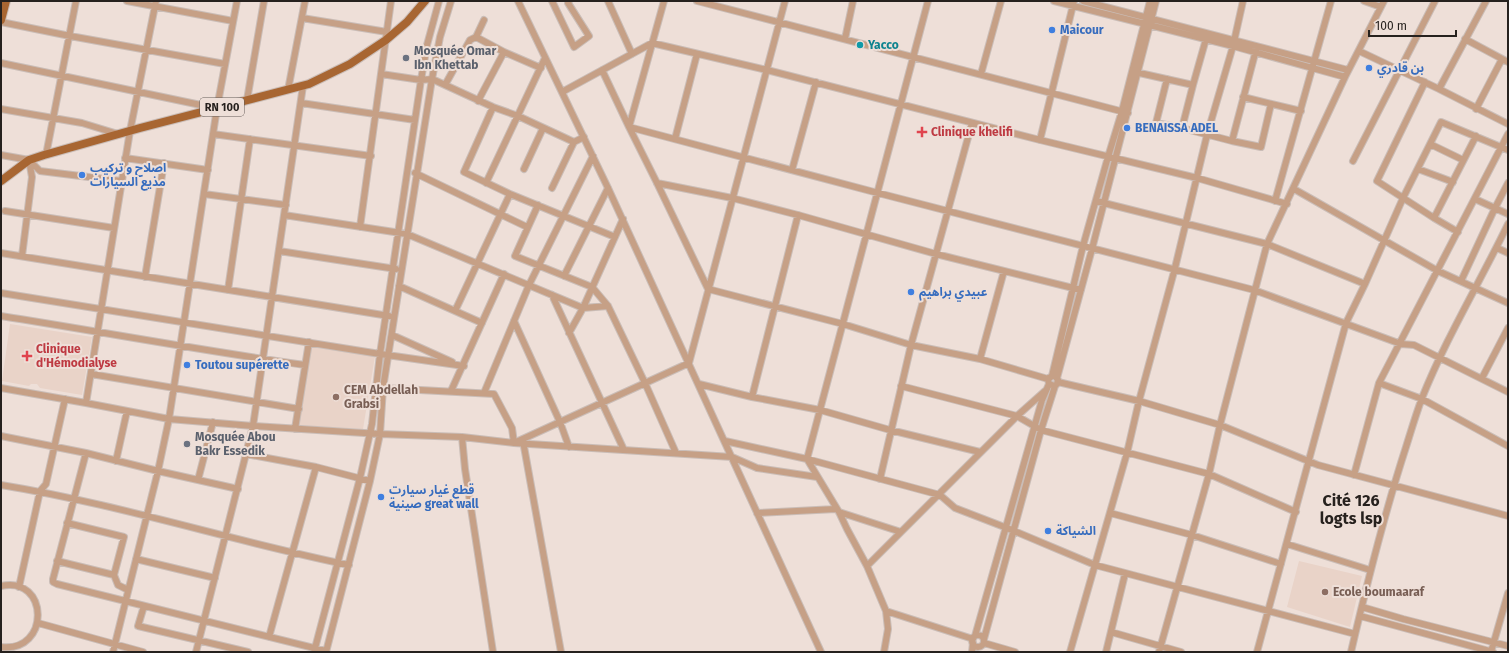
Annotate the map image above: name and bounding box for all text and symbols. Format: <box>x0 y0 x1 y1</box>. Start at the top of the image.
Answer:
scale bar <box>1369 12 1456 38</box>
text: 100 m <box>1375 19 1407 33</box>
place label: Maicour <box>1060 23 1104 37</box>
marker: Maicour <box>1047 25 1057 35</box>
place label: Yacco <box>867 38 899 52</box>
marker: Yacco <box>855 40 865 50</box>
place label: Mosquée Omar Ibn Khettab <box>414 44 496 72</box>
marker: Mosquée Omar Ibn Khettab <box>401 53 411 63</box>
place label: بن قادري <box>1377 61 1424 78</box>
marker: بن قادري <box>1364 63 1374 73</box>
road number: RN 100 <box>200 98 244 116</box>
place label: BENAISSA ADEL <box>1135 121 1218 135</box>
marker: BENAISSA ADEL <box>1122 123 1132 133</box>
place label: Clinique khelifi <box>931 125 1013 139</box>
marker: Clinique khelifi <box>916 126 928 138</box>
place label: اصلاح و تركيب مذيع السيارات <box>90 161 166 191</box>
marker: اصلاح و تركيب مذيع السيارات <box>77 170 87 180</box>
place label: عبيدي براهيم <box>919 285 988 302</box>
marker: عبيدي براهيم <box>906 287 916 297</box>
place label: Clinique d'Hémodialyse <box>36 342 117 370</box>
marker: Clinique d'Hémodialyse <box>21 350 33 362</box>
place label: Toutou supérette <box>195 358 289 372</box>
marker: Toutou supérette <box>182 360 192 370</box>
place label: CEM Abdellah Grabsi <box>344 383 418 411</box>
marker: CEM Abdellah Grabsi <box>331 392 341 402</box>
place label: Mosquée Abou Bakr Essedik <box>195 430 276 458</box>
marker: Mosquée Abou Bakr Essedik <box>182 439 192 449</box>
place label: قطع غيار سيارت صينية great wall <box>389 483 479 511</box>
district label: Cité 126 logts lsp <box>1320 491 1382 528</box>
marker: قطع غيار سيارت صينية great wall <box>376 492 386 502</box>
place label: الشياكة <box>1056 524 1096 538</box>
marker: الشياكة <box>1043 526 1053 536</box>
place label: Ecole boumaaraf <box>1333 585 1426 599</box>
marker: Ecole boumaaraf <box>1320 587 1330 597</box>

